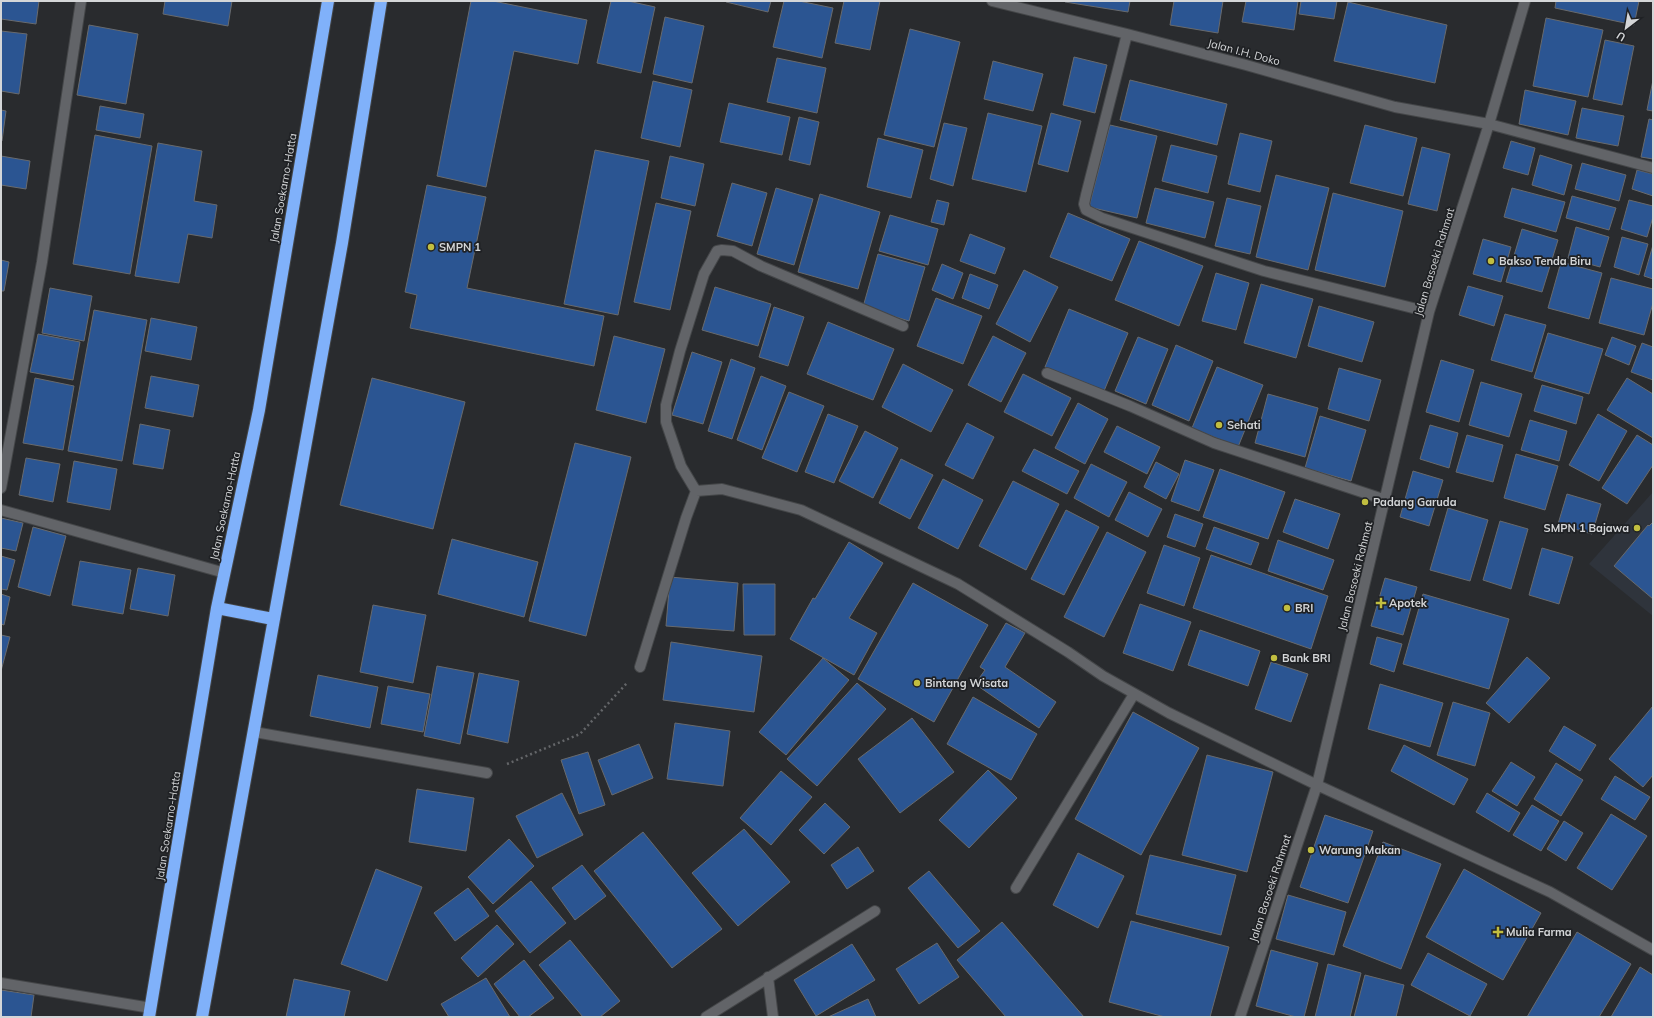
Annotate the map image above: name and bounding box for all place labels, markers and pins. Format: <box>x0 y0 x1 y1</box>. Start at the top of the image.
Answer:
place label: SMPN 1 <box>439 240 481 254</box>
marker: SMPN 1 <box>426 242 436 252</box>
place label: Bakso Tenda Biru <box>1499 254 1591 268</box>
marker: Bakso Tenda Biru <box>1486 256 1496 266</box>
place label: Sehati <box>1227 418 1261 432</box>
marker: Sehati <box>1214 420 1224 430</box>
place label: Padang Garuda <box>1373 495 1457 509</box>
marker: Padang Garuda <box>1360 497 1370 507</box>
place label: SMPN 1 Bajawa <box>1544 521 1629 535</box>
marker: SMPN 1 Bajawa <box>1632 523 1642 533</box>
place label: Apotek <box>1389 596 1428 610</box>
marker: Apotek <box>1376 598 1386 608</box>
place label: BRI <box>1295 601 1313 615</box>
marker: BRI <box>1282 603 1292 613</box>
place label: Bank BRI <box>1282 651 1331 665</box>
marker: Bank BRI <box>1269 653 1279 663</box>
place label: Bintang Wisata <box>925 676 1008 690</box>
marker: Bintang Wisata <box>912 678 922 688</box>
place label: Warung Makan <box>1319 843 1401 857</box>
marker: Warung Makan <box>1306 845 1316 855</box>
place label: Mulia Farma <box>1506 925 1572 939</box>
marker: Mulia Farma <box>1493 927 1503 937</box>

